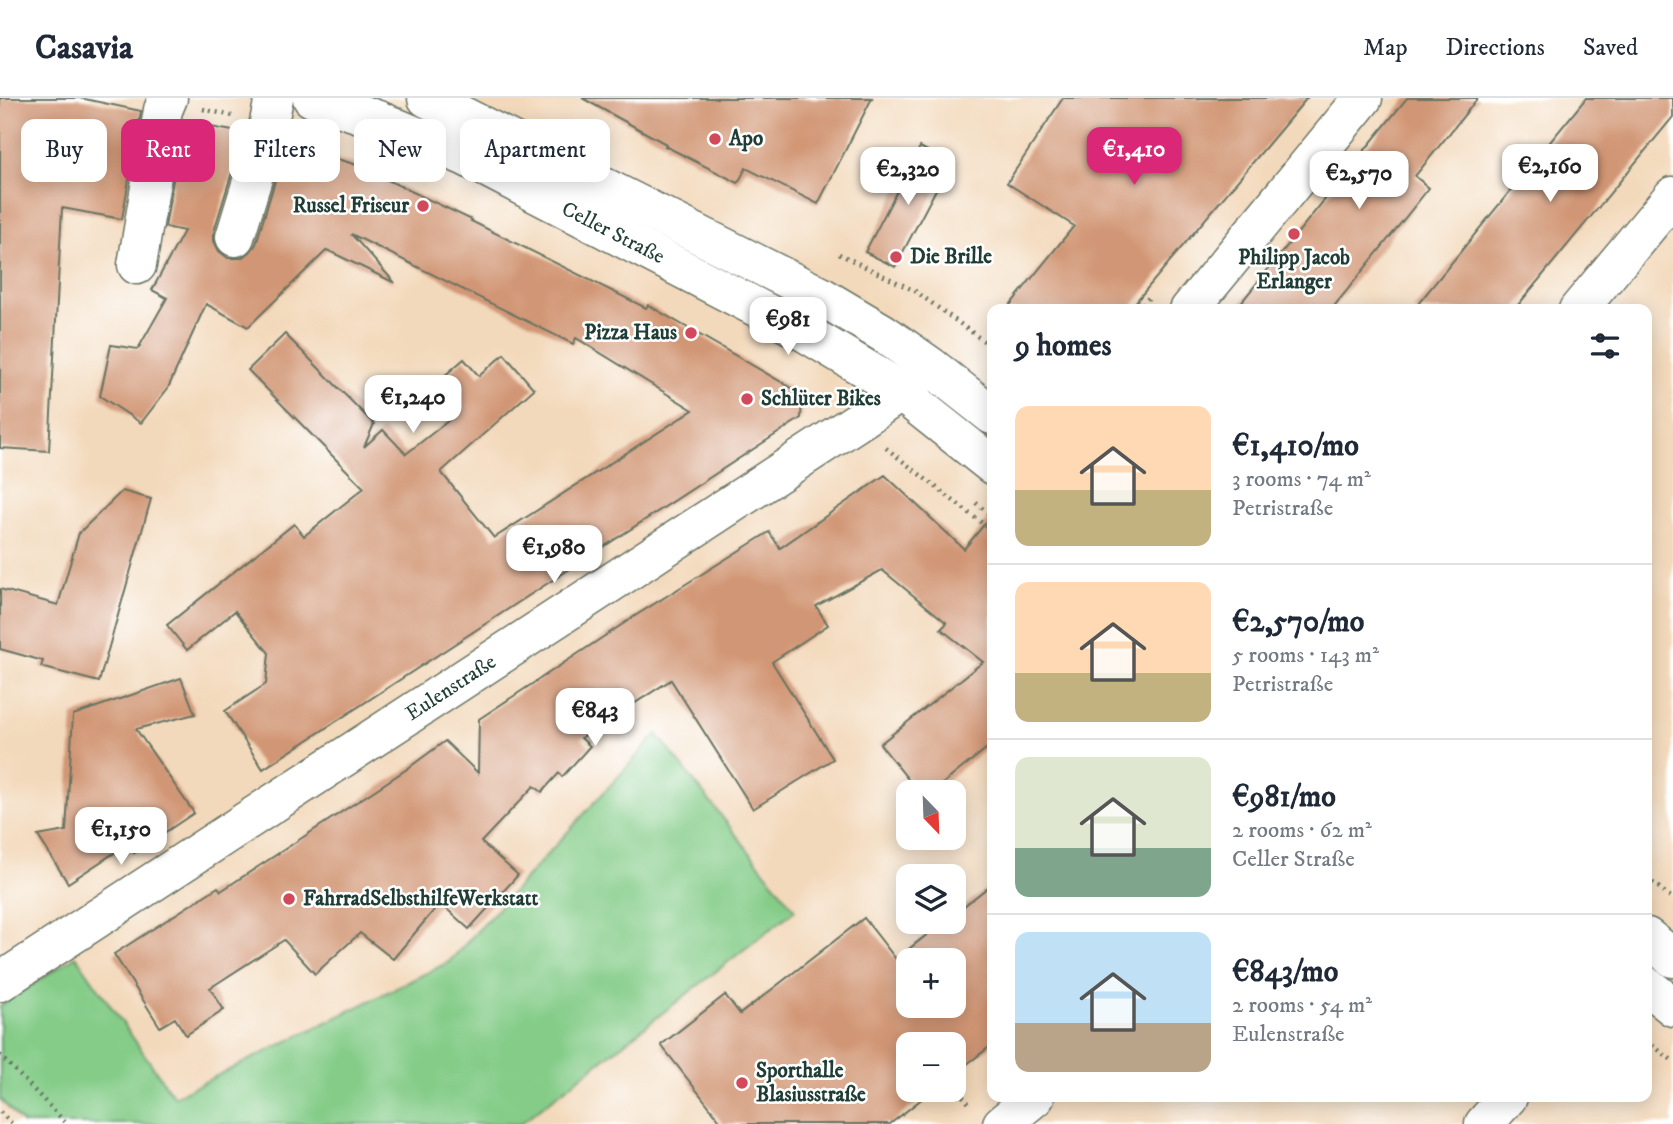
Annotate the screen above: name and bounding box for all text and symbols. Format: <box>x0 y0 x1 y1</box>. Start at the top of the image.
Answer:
text: Casavia <box>35 28 133 69</box>
text: Map <box>1363 33 1408 63</box>
text: Directions <box>1446 33 1545 63</box>
text: Saved <box>1583 33 1638 63</box>
chip: Buy <box>21 119 107 182</box>
chip: Rent <box>121 119 215 182</box>
chip: Filters <box>229 119 340 182</box>
chip: New <box>354 119 446 182</box>
chip: Apartment <box>460 119 610 182</box>
place label: Apo <box>728 126 763 152</box>
pin: €1,410 <box>1077 127 1191 187</box>
marker: Apo <box>707 131 723 147</box>
text: €1,410 <box>1103 135 1165 164</box>
pin: €2,160 <box>1493 144 1607 204</box>
pin: €2,320 <box>851 148 965 207</box>
pin: €2,570 <box>1302 152 1416 211</box>
text: €2,160 <box>1518 152 1582 181</box>
text: €2,320 <box>876 155 940 184</box>
text: €2,570 <box>1326 159 1392 188</box>
place label: Russel Friseur <box>293 193 410 219</box>
street label: Celler Straße <box>557 196 669 270</box>
marker: Russel Friseur <box>415 198 431 214</box>
marker: Philipp Jacob Erlanger <box>1286 226 1302 242</box>
place label: Die Brille <box>910 244 992 270</box>
place label: Philipp Jacob Erlanger <box>1238 245 1350 295</box>
marker: Die Brille <box>888 249 904 265</box>
pin: €981 <box>747 298 829 357</box>
text: €981 <box>766 305 810 334</box>
place label: Pizza Haus <box>584 320 677 346</box>
marker: Pizza Haus <box>683 325 699 341</box>
icon: filters <box>1586 327 1624 365</box>
text: 9 homes <box>1015 328 1112 365</box>
pin: €1,240 <box>356 376 470 435</box>
text: €1,240 <box>380 383 446 412</box>
place label: Schlüter Bikes <box>761 386 881 412</box>
marker: Schlüter Bikes <box>739 391 755 407</box>
text: €1,410/mo <box>1232 428 1359 465</box>
icon: home <box>1071 434 1155 518</box>
text: 3 rooms · 74 m² <box>1232 465 1371 494</box>
text: Petristraße <box>1232 494 1333 523</box>
pin: €1,980 <box>497 526 611 585</box>
text: €1,980 <box>522 533 586 562</box>
text: €2,570/mo <box>1232 604 1364 641</box>
icon: home <box>1071 610 1155 694</box>
text: 5 rooms · 143 m² <box>1232 641 1379 670</box>
street label: Eulenstraße <box>401 649 501 727</box>
text: Petristraße <box>1232 670 1333 699</box>
pin: €843 <box>554 688 636 748</box>
text: €843 <box>572 696 618 725</box>
text: €981/mo <box>1232 779 1336 816</box>
north arrow <box>896 780 966 850</box>
map controls <box>896 780 966 1102</box>
icon: home <box>1071 785 1155 869</box>
pin: €1,150 <box>64 808 178 867</box>
text: €1,150 <box>91 815 151 844</box>
text: 2 rooms · 62 m² <box>1232 816 1372 845</box>
text: Celler Straße <box>1232 845 1355 874</box>
button: layers <box>896 864 966 934</box>
place label: FahrradSelbsthilfeWerkstatt <box>303 886 538 912</box>
marker: FahrradSelbsthilfeWerkstatt <box>281 891 297 907</box>
button: + <box>896 948 966 1018</box>
text: €843/mo <box>1232 954 1338 991</box>
icon: home <box>1071 960 1155 1044</box>
text: 2 rooms · 54 m² <box>1232 991 1372 1020</box>
text: Eulenstraße <box>1232 1020 1345 1049</box>
button: − <box>896 1032 966 1102</box>
place label: Sporthalle Blasiusstraße <box>756 1058 866 1108</box>
marker: Sporthalle Blasiusstraße <box>734 1075 750 1091</box>

